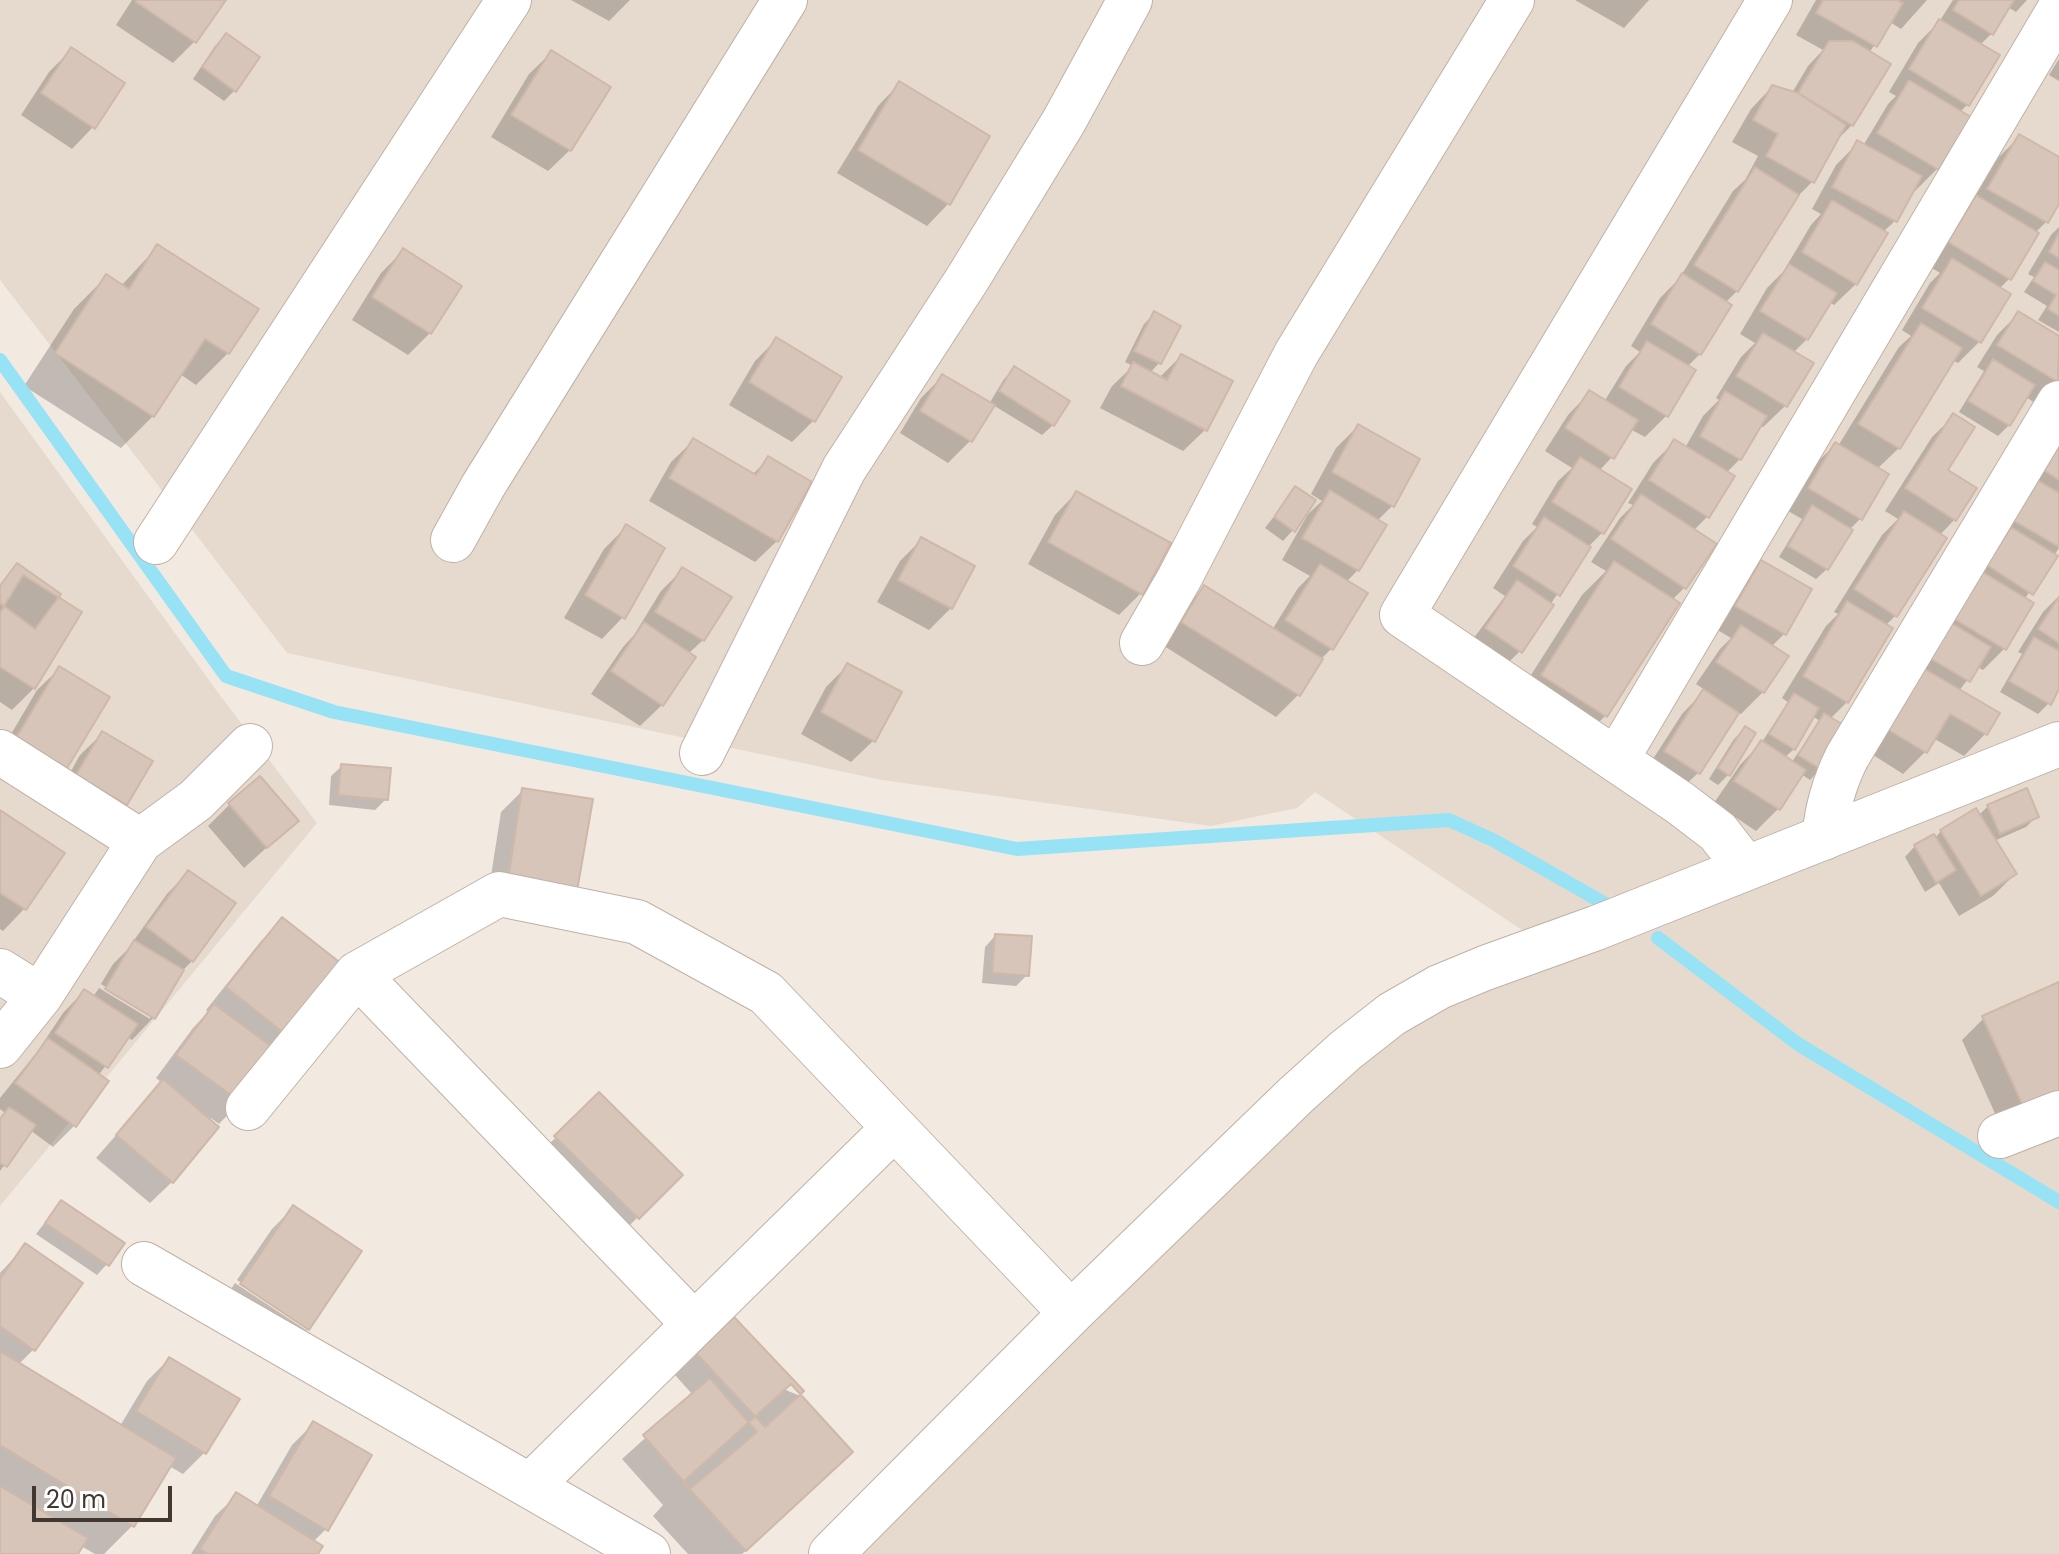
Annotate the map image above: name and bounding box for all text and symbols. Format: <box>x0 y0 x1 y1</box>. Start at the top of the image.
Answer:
scale bar <box>36 1470 176 1520</box>
text: 20 m <box>46 1483 106 1516</box>

